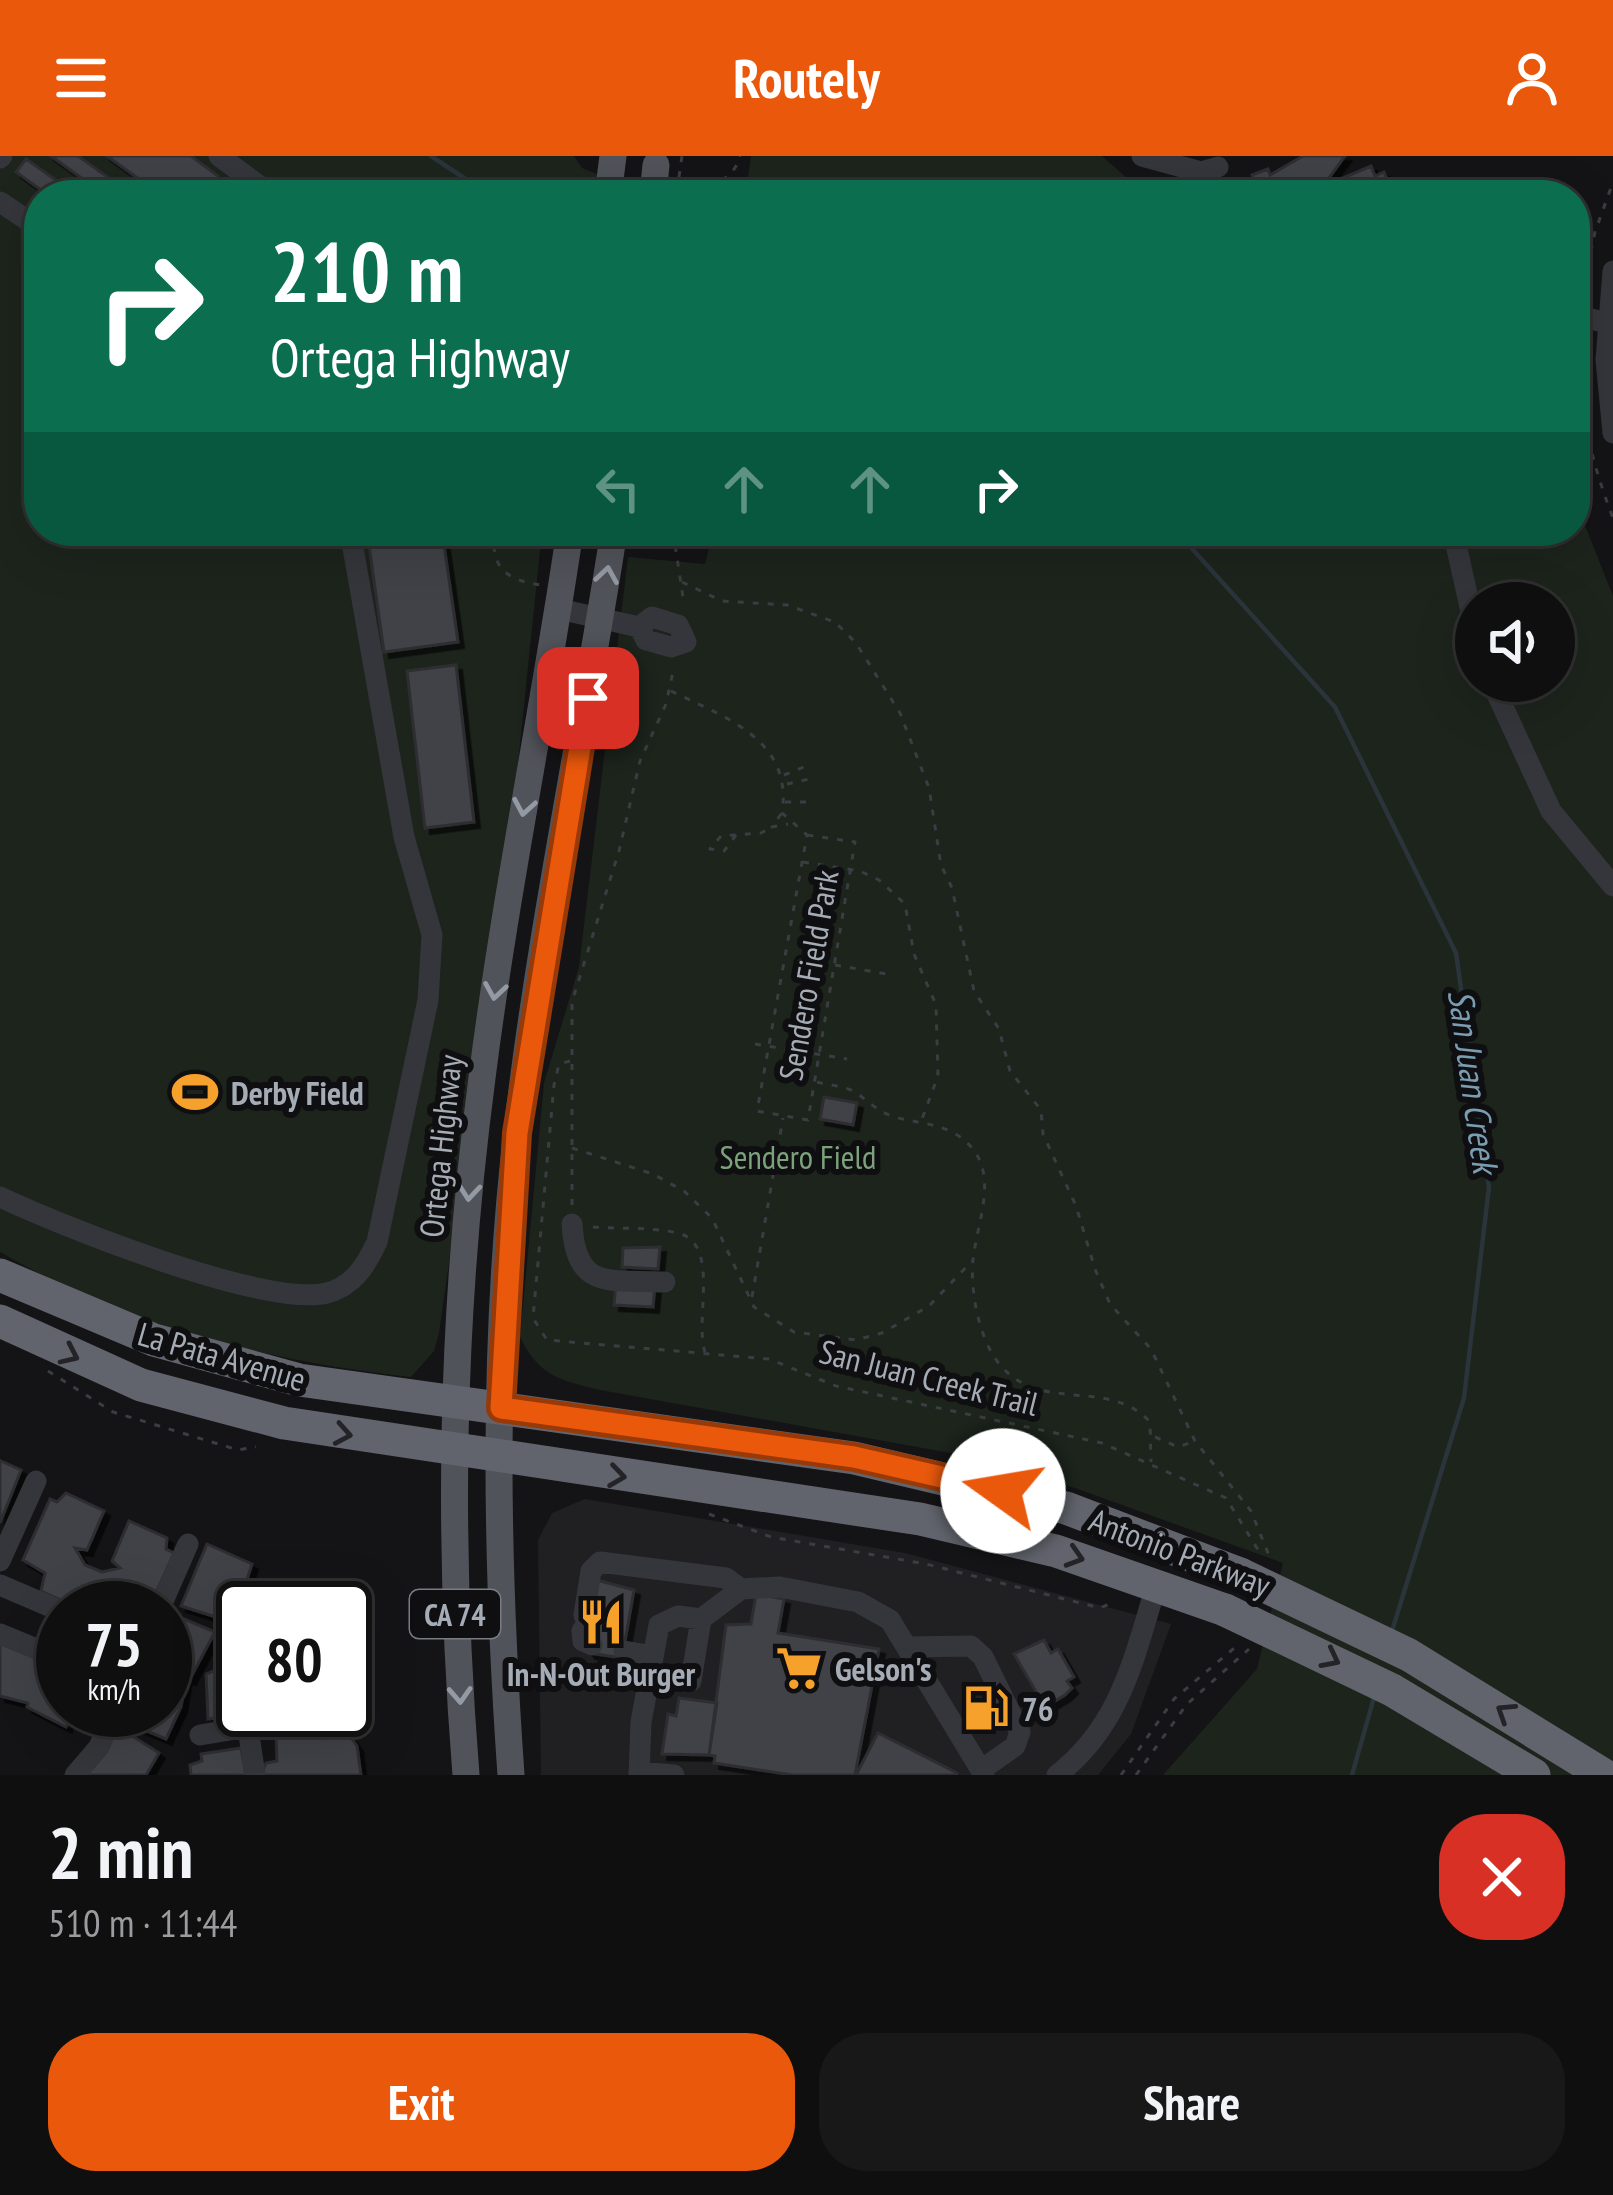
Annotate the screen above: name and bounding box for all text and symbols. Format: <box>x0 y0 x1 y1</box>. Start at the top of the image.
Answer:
text: Routely <box>733 43 880 113</box>
icon: menu <box>48 45 114 111</box>
icon: person <box>1499 45 1565 111</box>
text: 210 m <box>270 216 463 325</box>
icon: right <box>72 228 228 384</box>
text: Ortega Highway <box>270 322 570 392</box>
icon: left <box>585 456 651 522</box>
icon: ahead <box>711 456 777 522</box>
icon: ahead <box>837 456 903 522</box>
icon: right <box>963 456 1029 522</box>
one-way arrow <box>593 565 619 585</box>
map controls <box>1455 582 1575 702</box>
button: sound <box>1455 582 1575 702</box>
pin <box>537 647 639 749</box>
icon: arrive <box>555 665 621 731</box>
one-way arrow <box>513 797 538 817</box>
street label: Sendero Field Park <box>768 866 848 1084</box>
one-way arrow <box>483 981 509 1001</box>
water label: San Juan Creek <box>1438 986 1511 1180</box>
street label: Ortega Highway <box>409 1052 471 1239</box>
sports icon: Derby Field <box>170 1067 220 1117</box>
place label: Derby Field <box>231 1071 364 1114</box>
park label: Sendero Field <box>720 1135 876 1178</box>
one-way arrow <box>457 1183 482 1202</box>
street label: La Pata Avenue <box>133 1312 311 1400</box>
street label: San Juan Creek Trail <box>815 1329 1043 1425</box>
one-way arrow <box>58 1341 79 1364</box>
one-way arrow <box>332 1420 352 1446</box>
position arrow <box>940 1428 1066 1554</box>
one-way arrow <box>607 1462 627 1488</box>
street label: Antonio Parkway <box>1084 1498 1277 1606</box>
one-way arrow <box>1064 1543 1085 1568</box>
speed limit sign: 80 <box>216 1581 372 1737</box>
road number: CA 74 <box>410 1590 500 1638</box>
restaurant icon: In-N-Out Burger <box>576 1597 626 1647</box>
text: 75 <box>85 1605 143 1683</box>
supermarket icon: Gelson's <box>774 1643 824 1693</box>
one-way arrow <box>1319 1645 1340 1668</box>
place label: Gelson's <box>835 1647 931 1690</box>
place label: In-N-Out Burger <box>507 1652 696 1695</box>
text: km/h <box>87 1669 141 1708</box>
fuel station icon: 76 <box>961 1683 1011 1733</box>
one-way arrow <box>446 1686 472 1705</box>
place label: 76 <box>1022 1687 1054 1730</box>
one-way arrow <box>1496 1705 1518 1727</box>
text: 2 min <box>48 1805 193 1898</box>
button: close <box>1439 1814 1565 1940</box>
text: 510 m · 11:44 <box>48 1897 237 1948</box>
button: Exit <box>48 2033 795 2171</box>
button: Share <box>819 2033 1565 2171</box>

